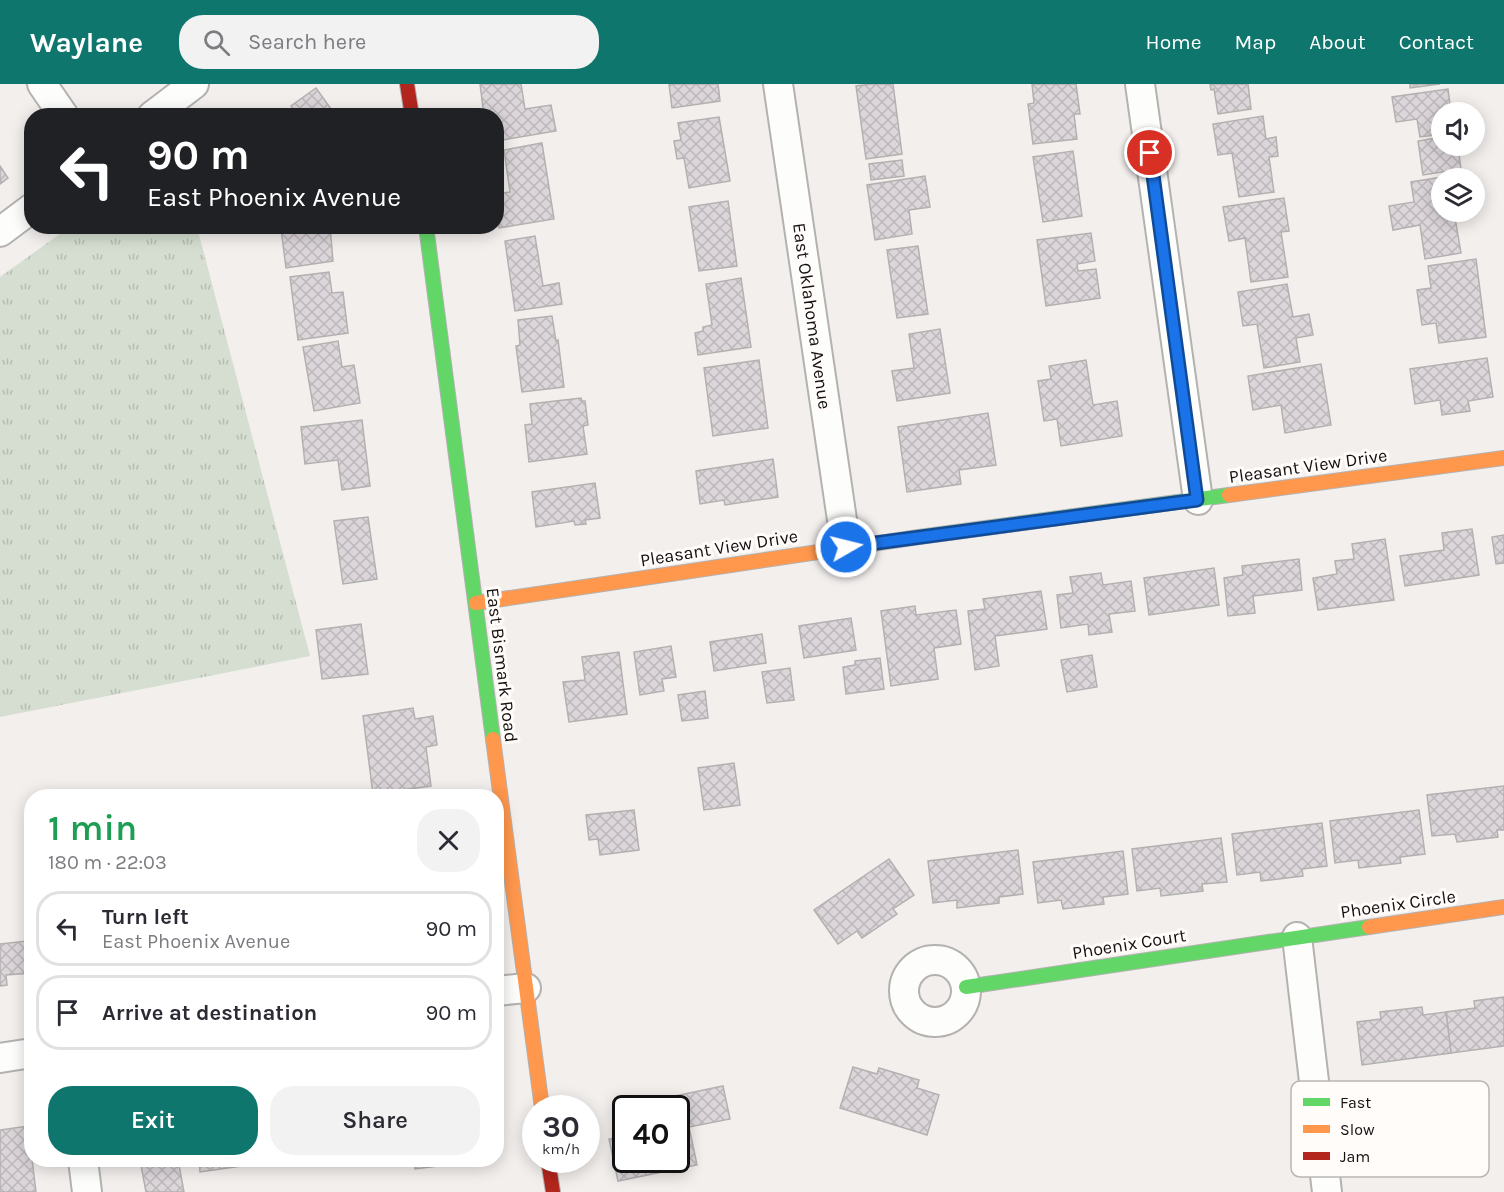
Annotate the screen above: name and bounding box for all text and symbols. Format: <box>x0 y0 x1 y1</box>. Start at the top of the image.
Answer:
search box <box>179 15 599 69</box>
text: Waylane <box>30 26 143 59</box>
icon: search <box>200 26 233 59</box>
text: Search here <box>248 29 366 55</box>
text: Home <box>1146 30 1202 54</box>
text: Map <box>1235 30 1276 54</box>
text: About <box>1309 30 1366 54</box>
text: Contact <box>1399 30 1474 54</box>
map controls <box>1431 102 1485 222</box>
button: sound <box>1431 102 1485 156</box>
pin <box>1124 127 1175 178</box>
text: 90 m <box>147 130 250 180</box>
icon: left <box>48 132 126 210</box>
icon: arrive <box>1133 136 1166 169</box>
button: layers <box>1431 168 1485 222</box>
text: East Phoenix Avenue <box>147 181 401 213</box>
street label: East Oklahoma Avenue <box>788 221 836 411</box>
street label: Pleasant View Drive <box>1227 444 1389 488</box>
position arrow <box>814 515 878 579</box>
street label: Pleasant View Drive <box>638 525 800 571</box>
street label: East Bismark Road <box>482 586 522 744</box>
text: 1 min <box>48 807 137 849</box>
button: close <box>417 809 480 872</box>
text: 180 m · 22:03 <box>48 851 167 874</box>
street label: Phoenix Circle <box>1339 885 1457 923</box>
text: Turn left <box>102 904 189 930</box>
icon: left <box>51 912 84 945</box>
text: 90 m <box>425 916 477 942</box>
street label: Phoenix Court <box>1071 924 1188 964</box>
text: East Phoenix Avenue <box>102 930 290 953</box>
icon: arrive <box>51 996 84 1029</box>
text: Arrive at destination <box>102 1000 317 1026</box>
text: 90 m <box>425 1000 477 1026</box>
legend <box>1291 1081 1489 1177</box>
button: Exit <box>48 1086 258 1155</box>
button: Share <box>270 1086 480 1155</box>
text: Fast <box>1340 1093 1371 1112</box>
speed limit sign: 40 <box>612 1095 690 1173</box>
text: 30 <box>542 1109 580 1145</box>
text: Slow <box>1340 1120 1375 1139</box>
text: km/h <box>542 1140 580 1158</box>
text: Jam <box>1340 1147 1370 1166</box>

